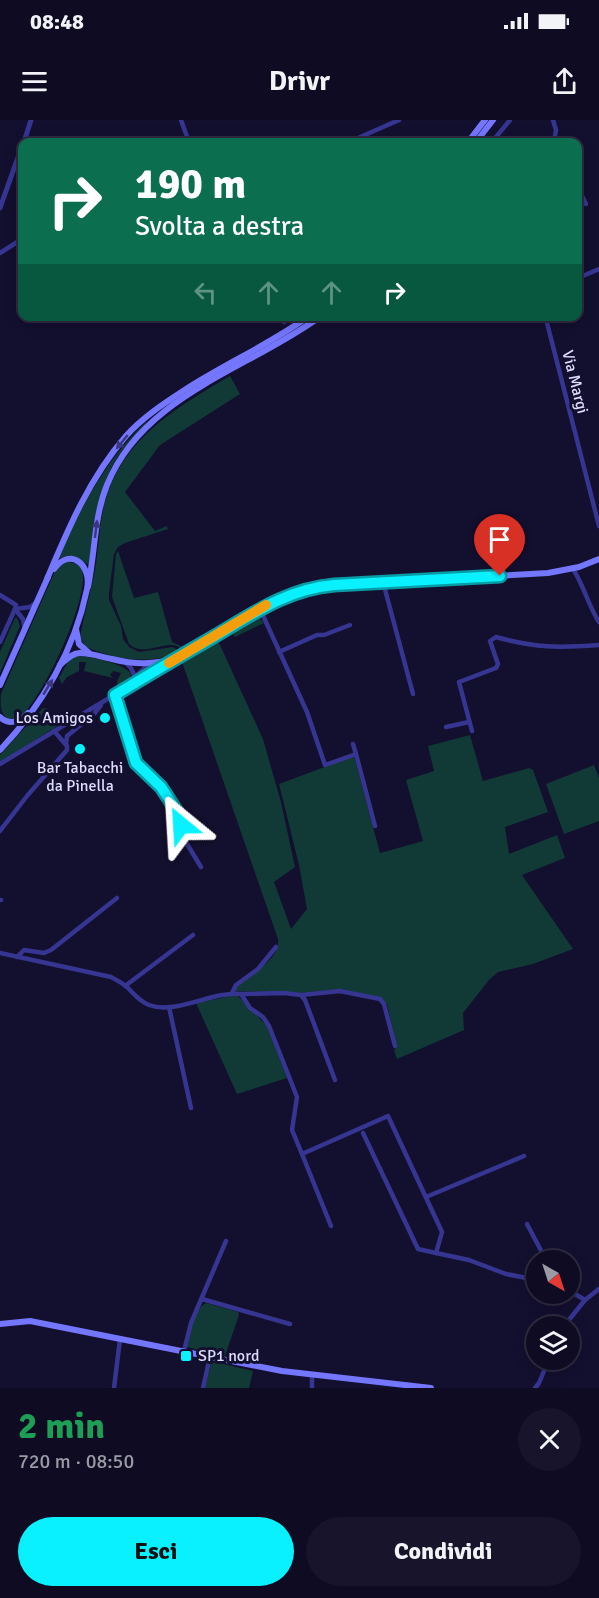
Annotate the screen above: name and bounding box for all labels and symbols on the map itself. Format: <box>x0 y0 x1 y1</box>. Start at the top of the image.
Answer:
street label: Via Margi <box>557 348 593 416</box>
one-way arrow <box>116 434 129 449</box>
pin <box>474 514 525 576</box>
one-way arrow <box>91 520 101 539</box>
one-way arrow <box>42 679 53 695</box>
place label: Los Amigos <box>16 708 93 728</box>
marker: Los Amigos <box>98 711 112 725</box>
marker: Bar Tabacchi da Pinella <box>73 742 87 756</box>
place label: Bar Tabacchi da Pinella <box>37 758 123 796</box>
position arrow <box>149 793 213 857</box>
north arrow <box>526 1250 580 1304</box>
place label: SP1 nord <box>198 1346 259 1366</box>
marker: SP1 nord <box>179 1349 193 1363</box>

